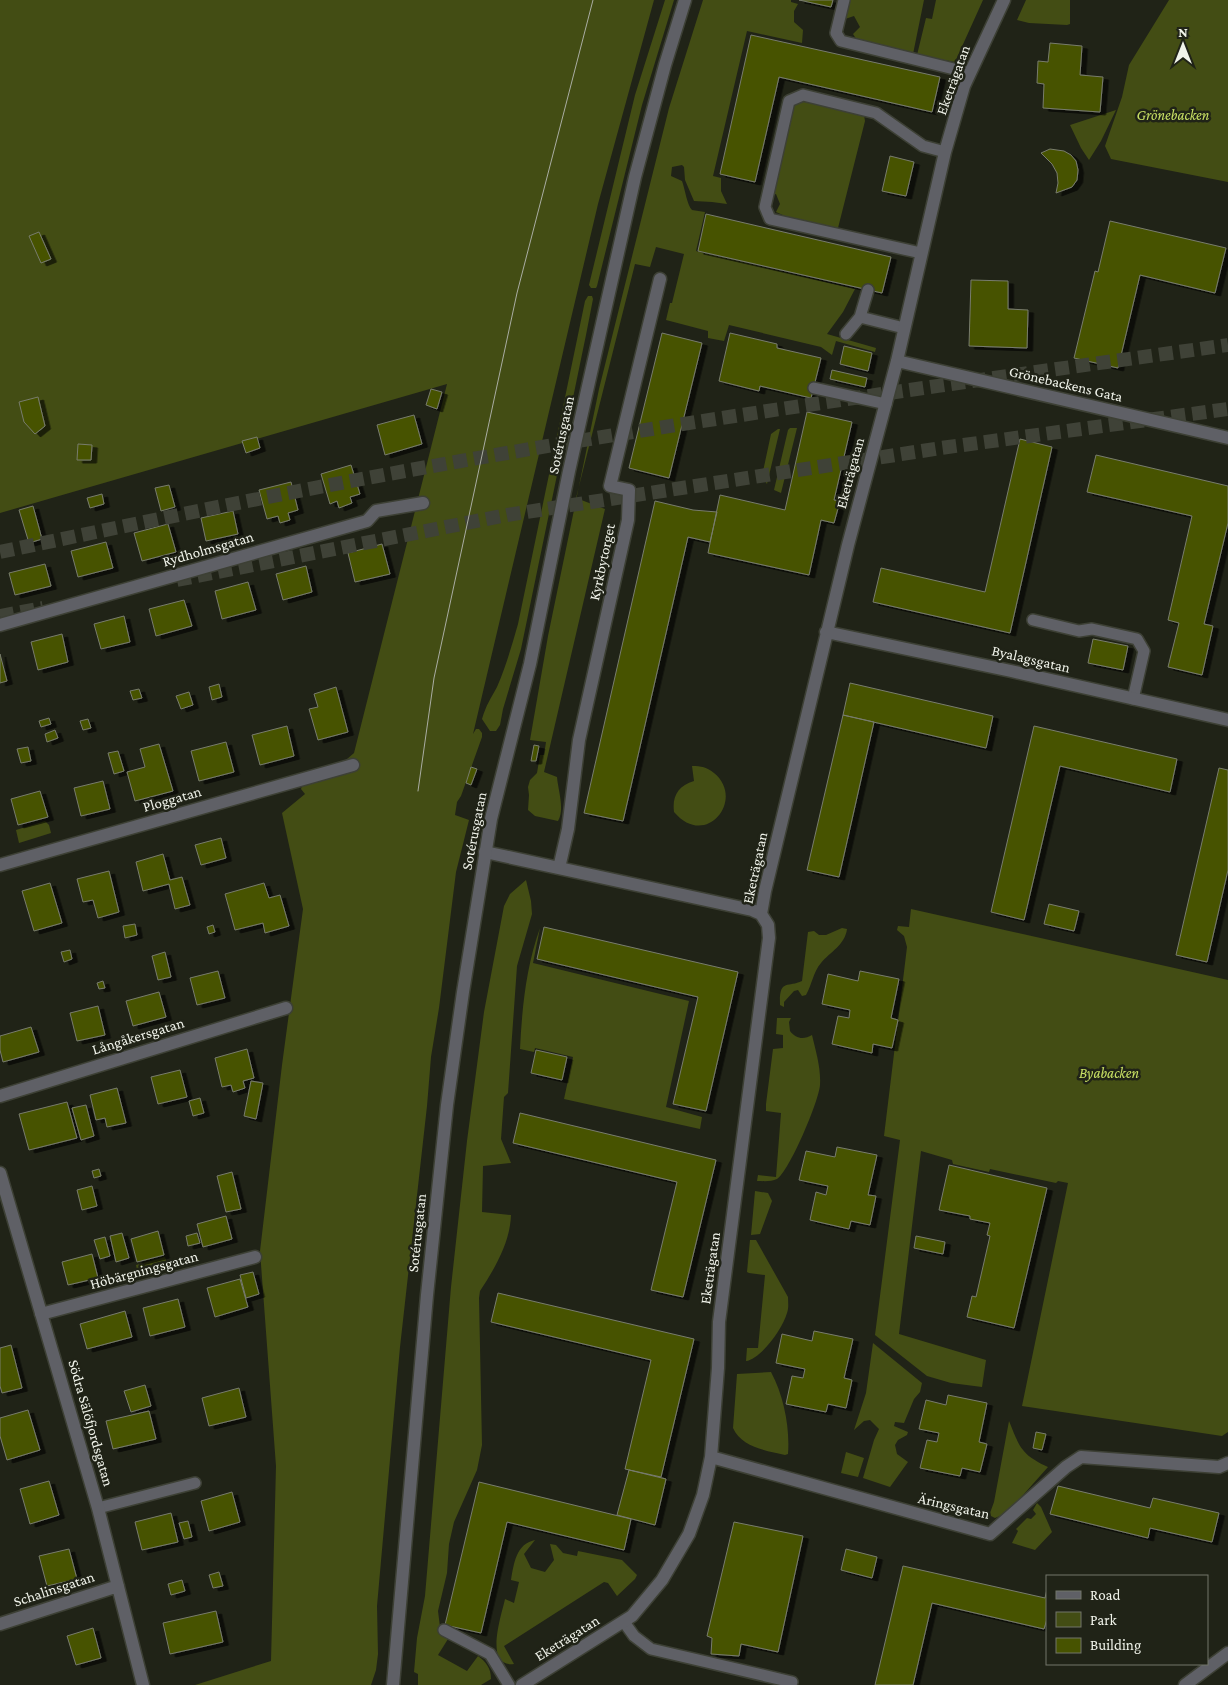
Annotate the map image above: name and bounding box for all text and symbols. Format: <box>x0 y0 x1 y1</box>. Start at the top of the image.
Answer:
north arrow <box>1158 20 1208 70</box>
text: N <box>1178 24 1188 40</box>
street label: Eketrägatan <box>933 43 974 117</box>
park label: Grönebacken <box>1137 107 1210 123</box>
street label: Grönebackens Gata <box>1008 363 1124 405</box>
street label: Sotérusgatan <box>545 395 578 476</box>
street label: Eketrägatan <box>833 436 868 510</box>
street label: Kyrkbytorget <box>586 521 619 602</box>
street label: Rydholmsgatan <box>161 528 256 571</box>
street label: Byalagsgatan <box>990 642 1072 677</box>
street label: Ploggatan <box>141 783 203 816</box>
street label: Sotérusgatan <box>459 791 490 872</box>
street label: Eketrägatan <box>740 831 771 905</box>
street label: Långåkersgatan <box>90 1014 186 1059</box>
park label: Byabacken <box>1079 1065 1139 1082</box>
street label: Sotérusgatan <box>405 1193 430 1273</box>
street label: Eketrägatan <box>697 1231 724 1305</box>
street label: Höbärgningsgatan <box>88 1248 200 1293</box>
street label: Södra Sälöfjordsgatan <box>64 1358 117 1488</box>
street label: Äringsgatan <box>916 1490 991 1523</box>
street label: Schalinsgatan <box>12 1568 97 1611</box>
legend <box>1046 1575 1208 1665</box>
text: Road <box>1090 1587 1121 1603</box>
street label: Eketrägatan <box>532 1612 603 1665</box>
text: Park <box>1090 1612 1117 1628</box>
text: Building <box>1090 1637 1141 1654</box>

